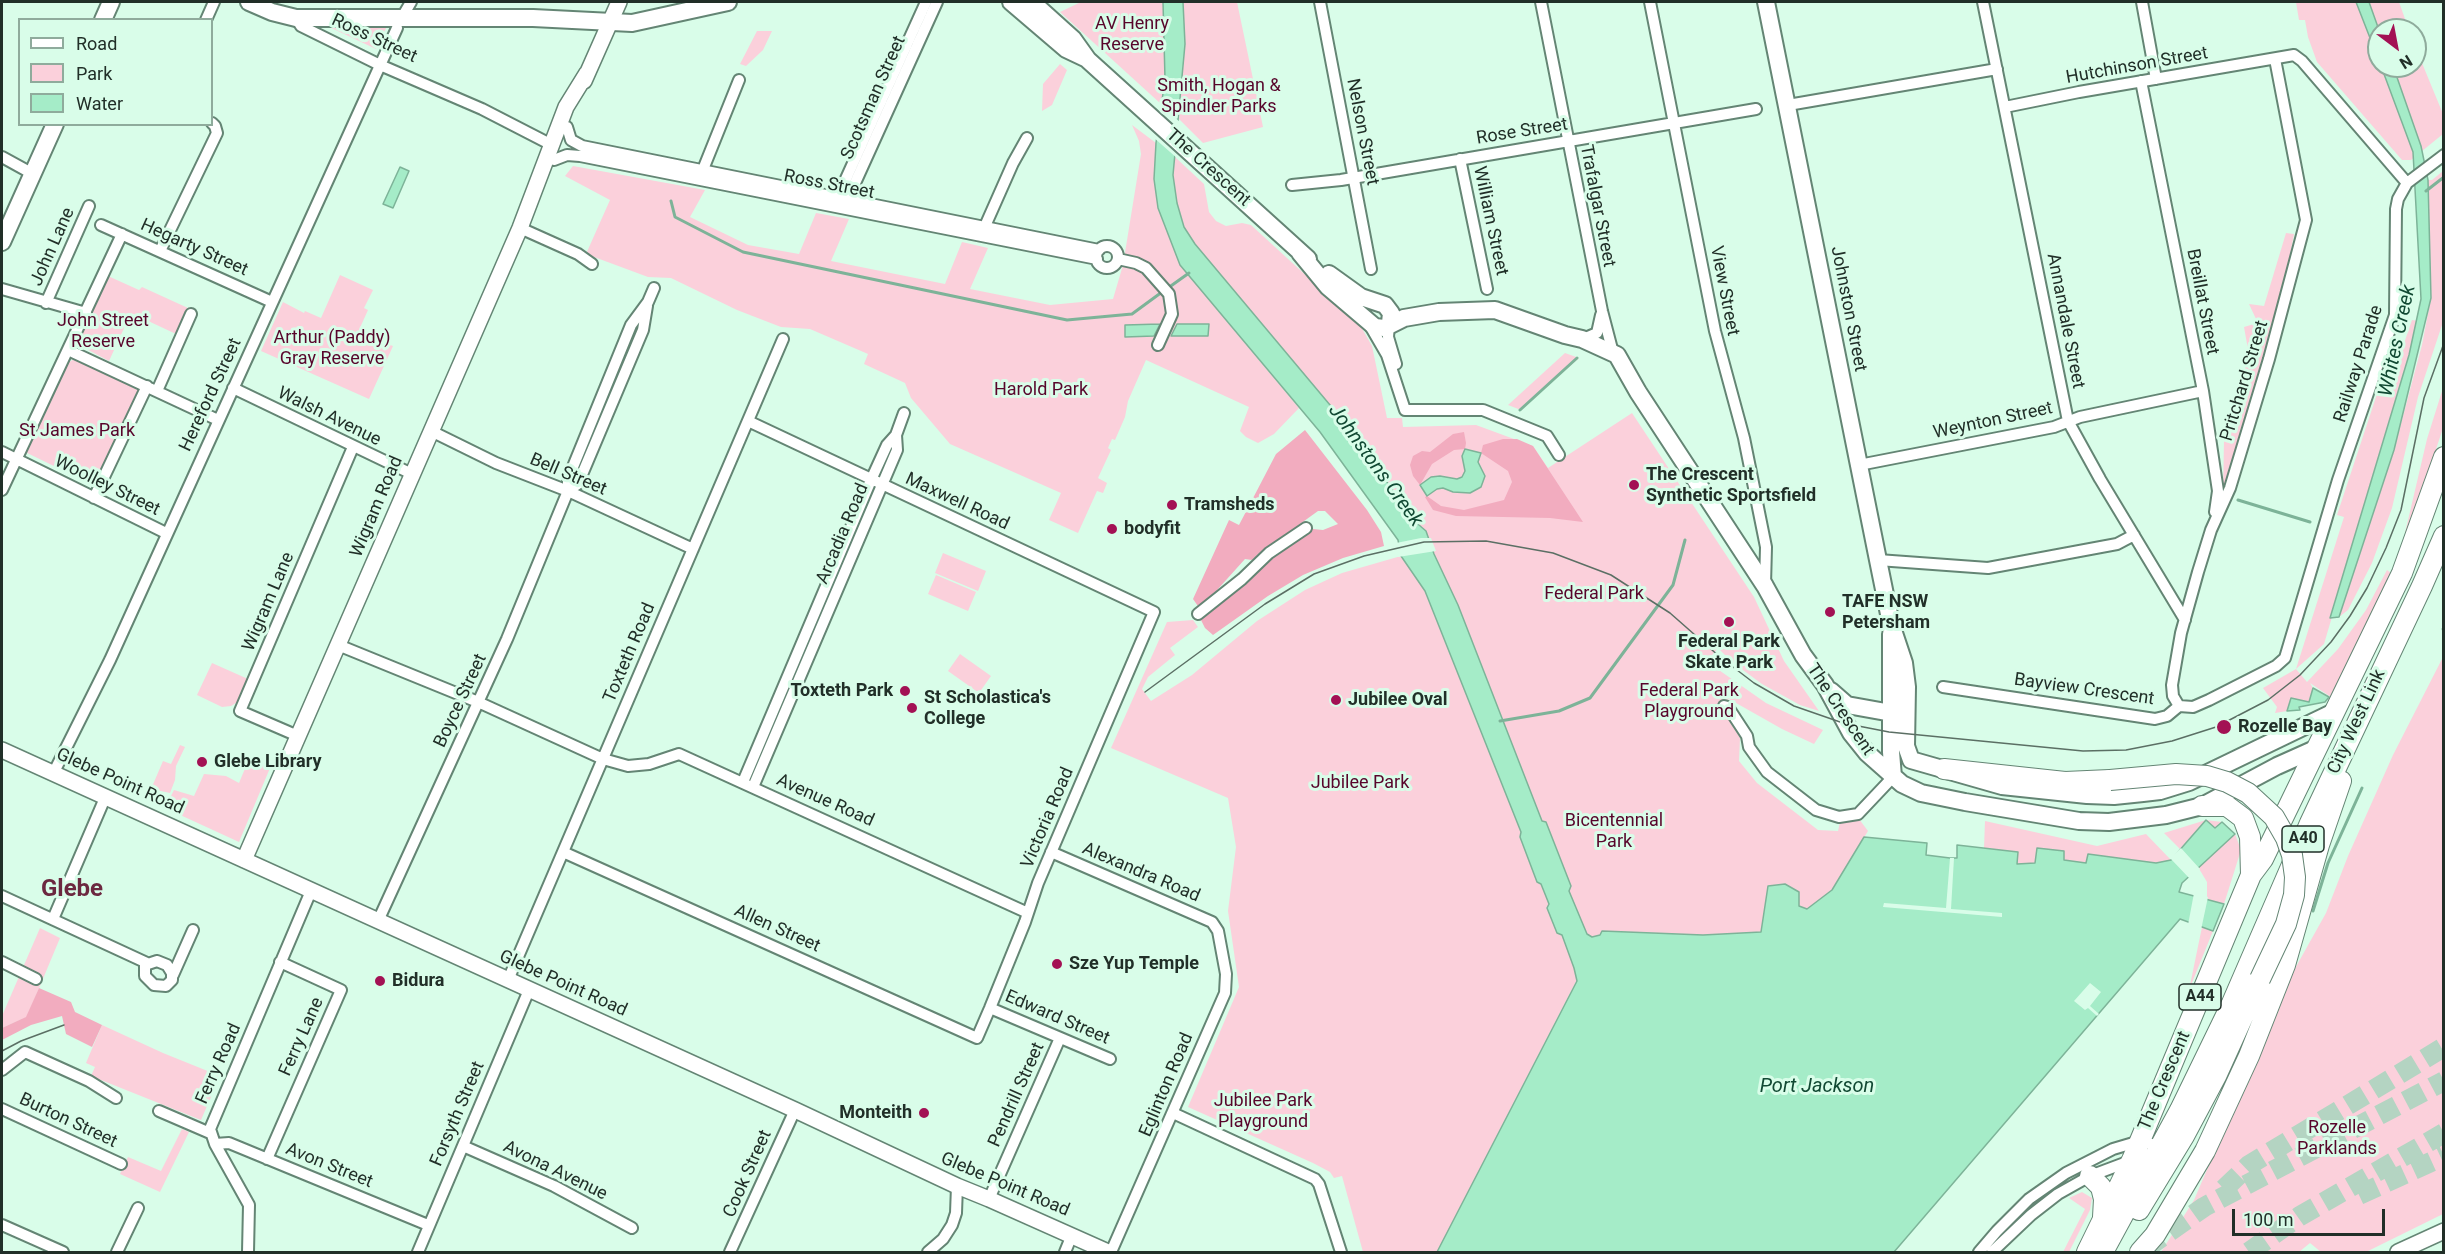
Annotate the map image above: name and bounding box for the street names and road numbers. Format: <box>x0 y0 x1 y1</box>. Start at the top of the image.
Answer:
street label: Ross Street <box>328 10 420 68</box>
street label: Scotsman Street <box>837 33 911 163</box>
street label: Hutchinson Street <box>2064 43 2210 89</box>
street label: Nelson Street <box>1341 77 1383 187</box>
street label: Rose Street <box>1475 114 1569 150</box>
street label: The Crescent <box>1161 125 1255 211</box>
street label: Trafalgar Street <box>1575 143 1619 269</box>
street label: William Street <box>1468 164 1512 278</box>
street label: Ross Street <box>782 166 876 204</box>
street label: John Lane <box>26 204 80 290</box>
street label: Hegarty Street <box>137 215 251 281</box>
street label: View Street <box>1705 244 1743 338</box>
street label: Johnston Street <box>1825 245 1871 373</box>
street label: Breillat Street <box>2181 247 2223 357</box>
street label: Annandale Street <box>2041 252 2089 390</box>
street label: Railway Parade <box>2330 303 2388 425</box>
street label: Pritchard Street <box>2216 318 2274 444</box>
street label: Hereford Street <box>175 335 247 455</box>
street label: Walsh Avenue <box>274 383 384 451</box>
street label: Weynton Street <box>1931 398 2055 444</box>
street label: Bell Street <box>526 449 610 501</box>
street label: Woolley Street <box>51 451 163 521</box>
street label: Wigram Road <box>346 453 408 561</box>
street label: Maxwell Road <box>902 469 1012 535</box>
street label: Arcadia Road <box>812 481 874 587</box>
street label: Wigram Lane <box>239 549 299 655</box>
street label: Toxteth Road <box>599 600 661 706</box>
street label: Boyce Street <box>430 651 492 751</box>
street label: The Crescent <box>1801 660 1879 760</box>
street label: City West Link <box>2323 666 2391 778</box>
street label: Bayview Crescent <box>2013 669 2155 711</box>
street label: Glebe Point Road <box>53 744 187 820</box>
street label: Victoria Road <box>1017 764 1079 872</box>
street label: Avenue Road <box>773 770 877 832</box>
road number: A40 <box>2282 826 2324 852</box>
street label: Alexandra Road <box>1079 838 1203 908</box>
street label: Allen Street <box>731 900 823 958</box>
street label: Glebe Point Road <box>496 946 630 1022</box>
road number: A44 <box>2179 984 2221 1010</box>
street label: Edward Street <box>1001 986 1113 1050</box>
street label: Ferry Lane <box>275 994 329 1080</box>
street label: Ferry Road <box>192 1020 246 1108</box>
street label: The Crescent <box>2134 1028 2196 1134</box>
street label: Eglinton Road <box>1135 1030 1199 1140</box>
street label: Pendrill Street <box>984 1039 1050 1151</box>
street label: Forsyth Street <box>426 1058 490 1170</box>
street label: Burton Street <box>16 1089 120 1153</box>
street label: Cook Street <box>719 1127 777 1221</box>
street label: Avona Avenue <box>499 1136 611 1206</box>
street label: Avon Street <box>282 1139 376 1193</box>
street label: Glebe Point Road <box>937 1148 1073 1222</box>

